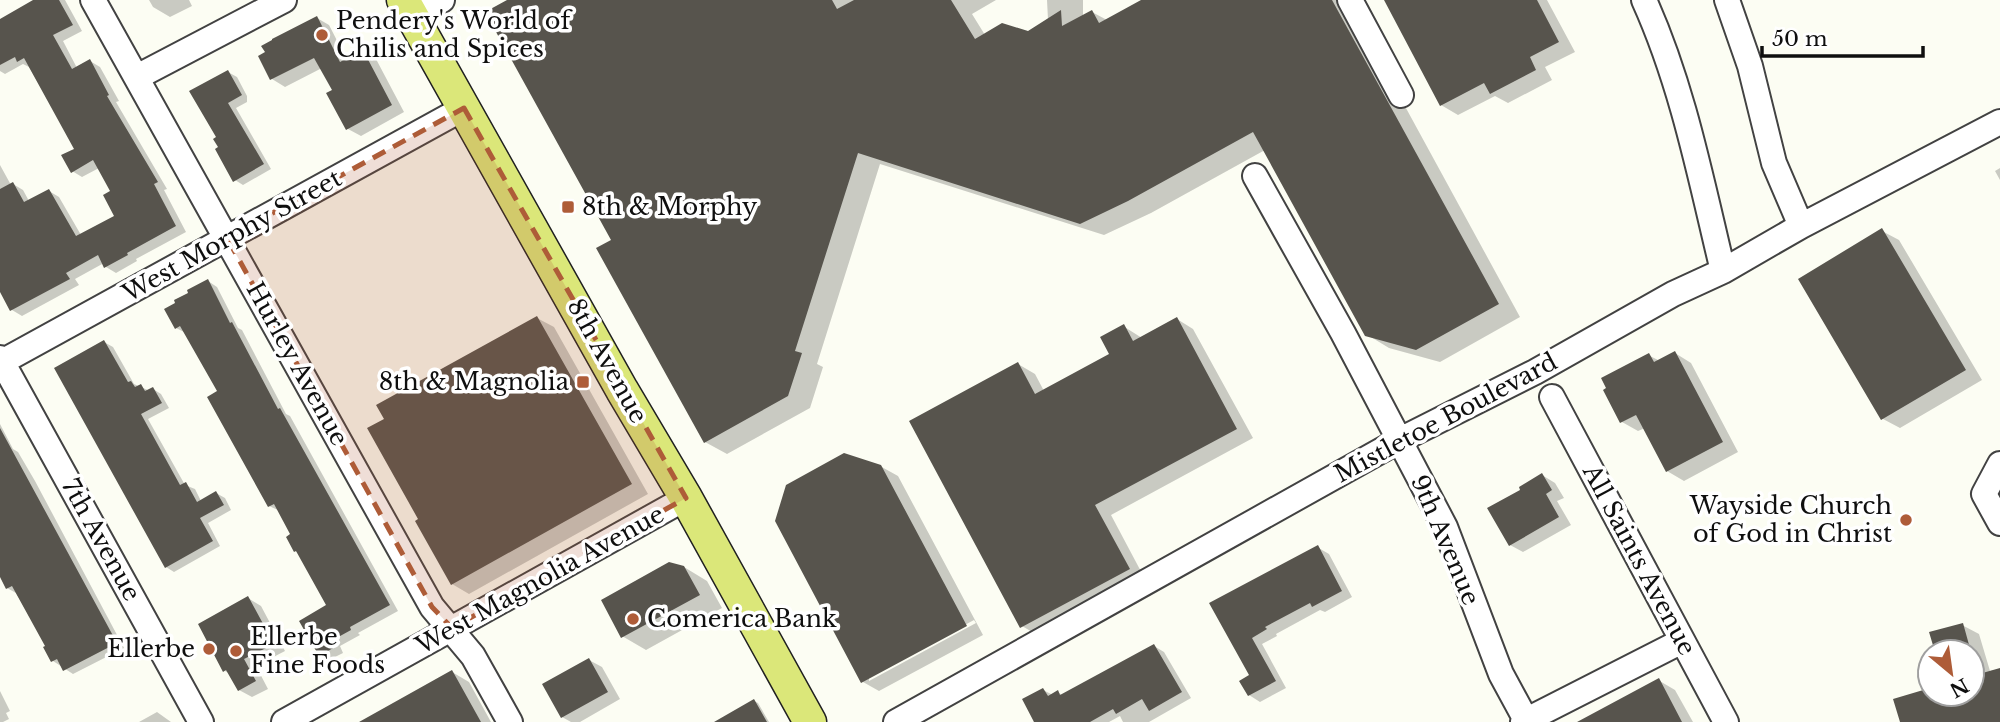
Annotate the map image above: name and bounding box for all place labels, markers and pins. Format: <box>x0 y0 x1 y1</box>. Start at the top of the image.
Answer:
place label: Pendery's World of Chilis and Spices <box>336 6 574 63</box>
marker: Pendery's World of Chilis and Spices <box>314 27 330 43</box>
place label: 8th & Morphy <box>582 192 758 221</box>
marker: 8th & Morphy <box>560 199 576 215</box>
place label: 8th & Magnolia <box>379 367 570 396</box>
marker: 8th & Magnolia <box>575 374 591 390</box>
place label: Wayside Church of God in Christ <box>1689 491 1892 548</box>
marker: Wayside Church of God in Christ <box>1898 512 1914 528</box>
place label: Comerica Bank <box>647 604 837 633</box>
marker: Comerica Bank <box>625 611 641 627</box>
place label: Ellerbe Fine Foods <box>250 622 385 679</box>
place label: Ellerbe <box>107 634 195 663</box>
marker: Ellerbe <box>201 641 217 657</box>
marker: Ellerbe Fine Foods <box>228 643 244 659</box>

